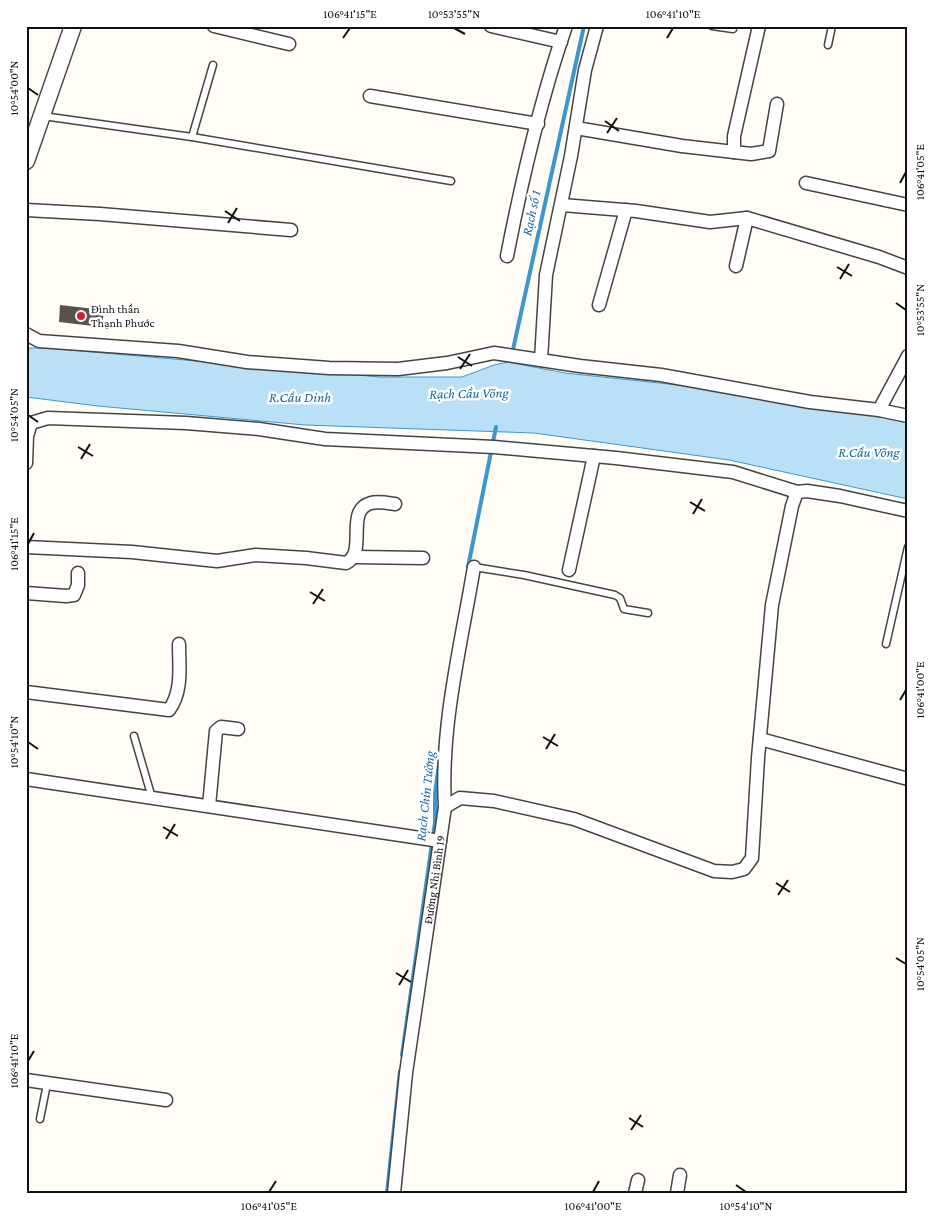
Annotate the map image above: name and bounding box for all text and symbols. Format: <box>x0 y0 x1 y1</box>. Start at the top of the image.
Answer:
text: 106°41'15"E <box>323 7 377 21</box>
text: 10°53'55"N <box>428 7 480 21</box>
text: 106°41'10"E <box>646 7 701 21</box>
text: 10°54'00"N <box>7 60 21 116</box>
text: 106°41'05"E <box>913 143 927 200</box>
water label: Rạch số 1 <box>518 189 544 237</box>
text: 10°53'55"N <box>913 284 927 336</box>
place label: Đình thần Thạnh Phước <box>91 302 154 330</box>
marker: Đình thần Thạnh Phước <box>75 310 87 322</box>
water label: Rạch Cầu Võng <box>429 384 510 402</box>
text: 10°54'05"N <box>7 388 21 442</box>
water label: R.Cầu Dinh <box>269 389 331 405</box>
water label: R.Cầu Võng <box>838 444 901 460</box>
text: 106°41'15"E <box>7 517 21 571</box>
text: 106°41'00"E <box>913 661 927 719</box>
text: 10°54'10"N <box>7 716 21 768</box>
water label: Rạch Chín Tường <box>412 749 438 842</box>
street label: Đường Nhị Bình 19 <box>421 834 448 925</box>
text: 10°54'05"N <box>913 937 927 991</box>
text: 106°41'10"E <box>7 1033 21 1088</box>
text: 106°41'05"E <box>241 1199 298 1213</box>
text: 106°41'00"E <box>564 1199 622 1213</box>
text: 10°54'10"N <box>720 1199 772 1213</box>

